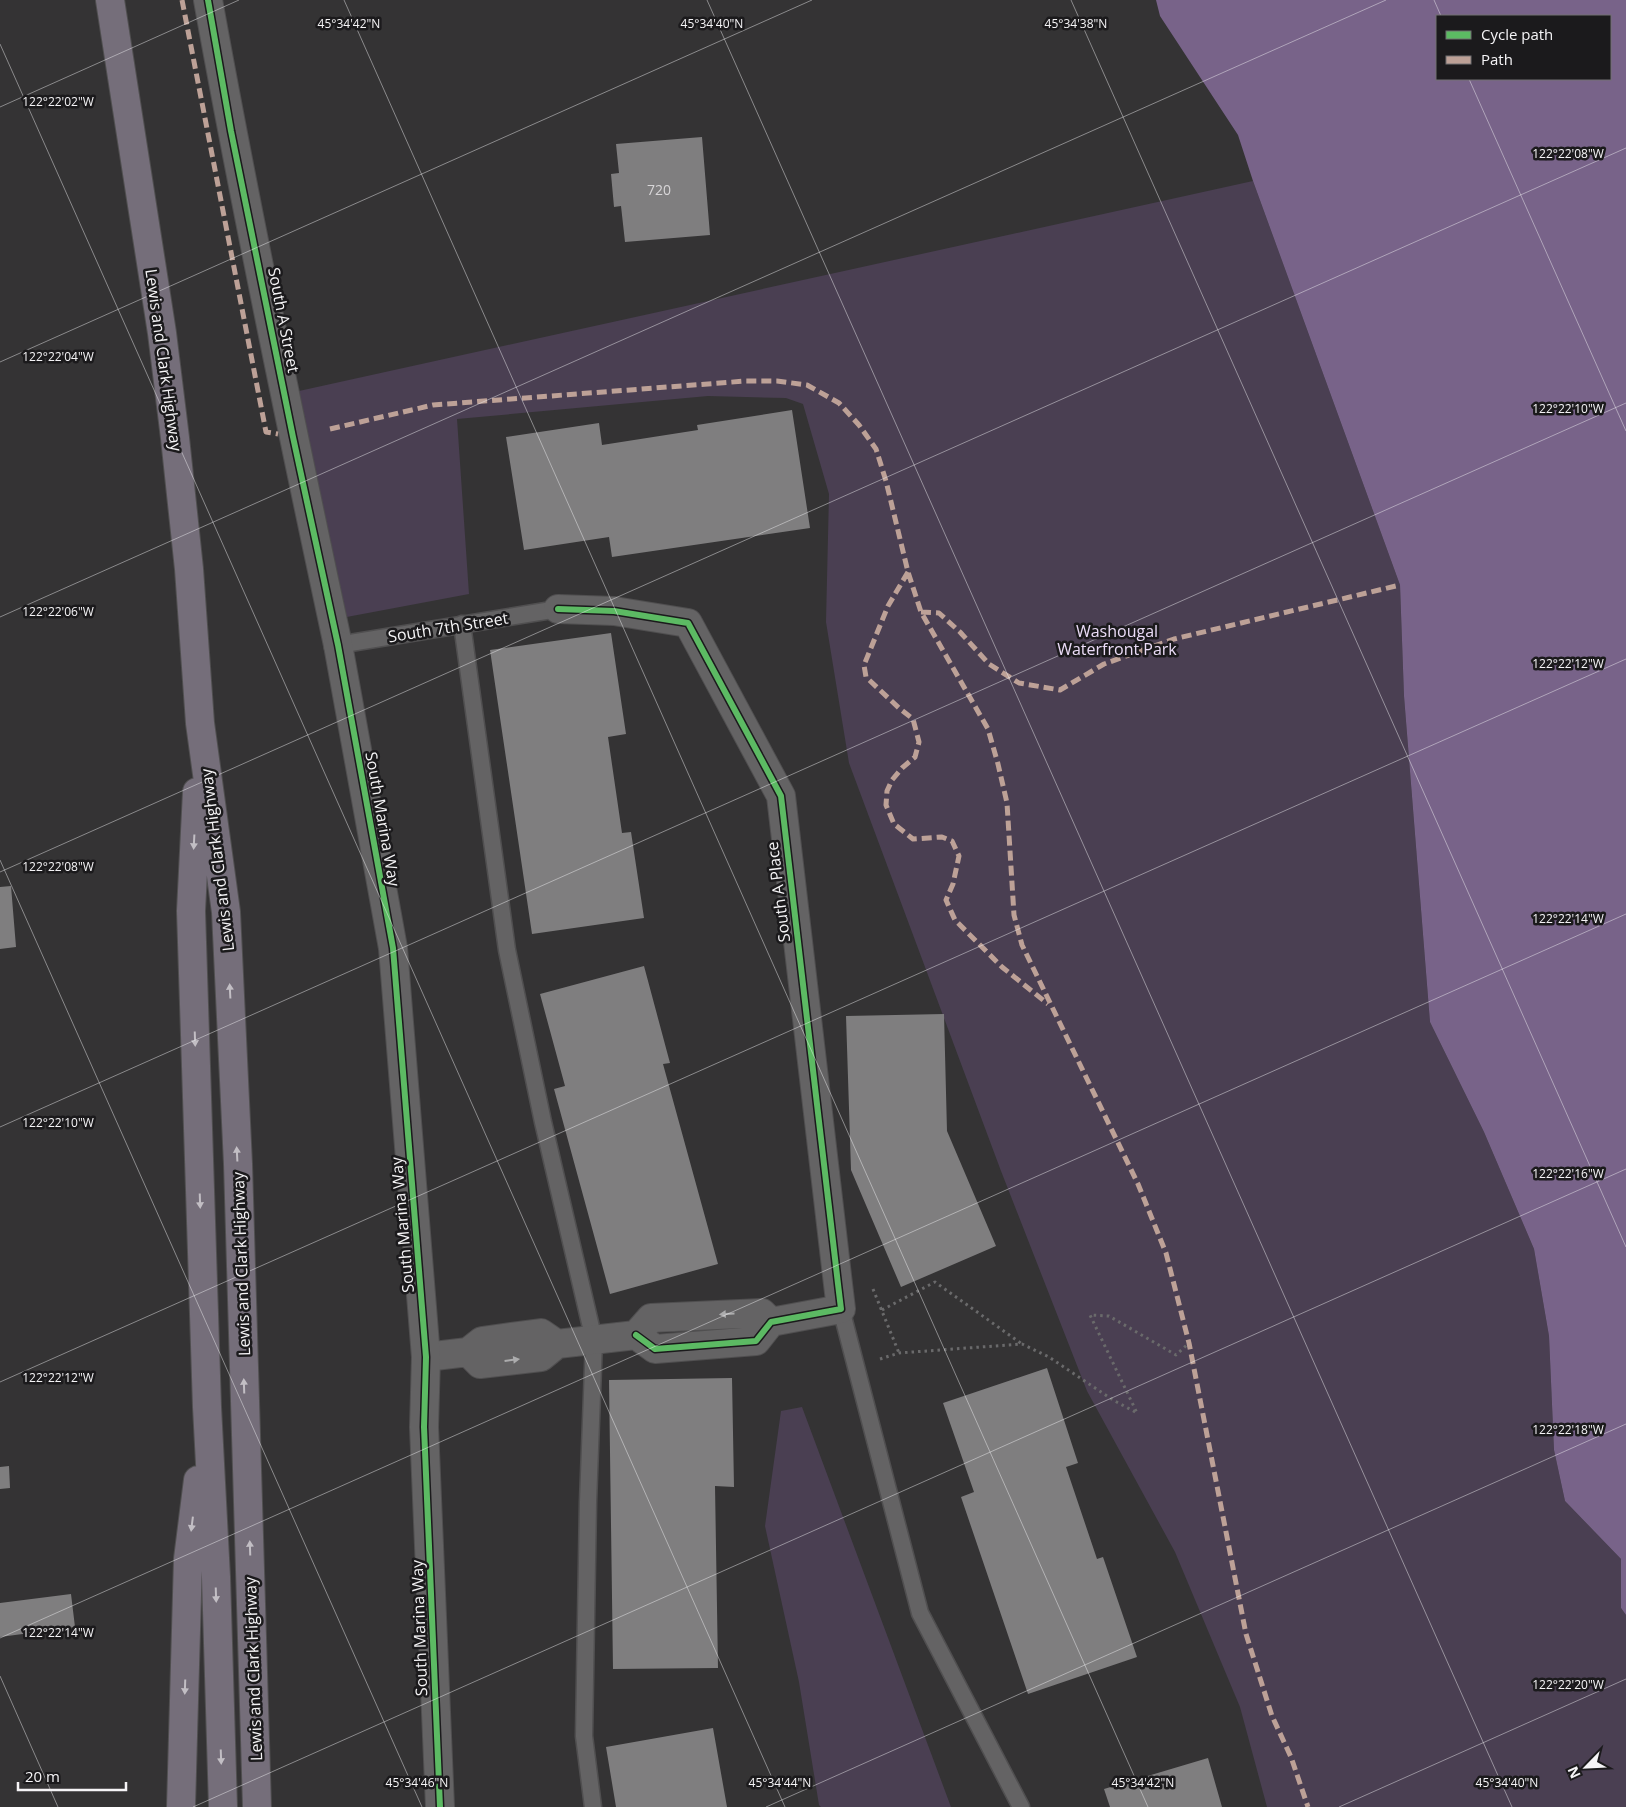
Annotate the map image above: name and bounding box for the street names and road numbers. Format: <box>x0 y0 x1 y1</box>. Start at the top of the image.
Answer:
street label: South A Street <box>263 265 305 375</box>
street label: Lewis and Clark Highway <box>140 267 188 454</box>
street label: South 7th Street <box>386 607 510 647</box>
street label: South Marina Way <box>360 750 406 889</box>
street label: Lewis and Clark Highway <box>195 766 239 953</box>
street label: South A Place <box>761 840 795 944</box>
street label: South Marina Way <box>385 1155 419 1294</box>
street label: Lewis and Clark Highway <box>227 1171 255 1356</box>
street label: South Marina Way <box>406 1559 432 1696</box>
street label: Lewis and Clark Highway <box>239 1576 267 1761</box>

